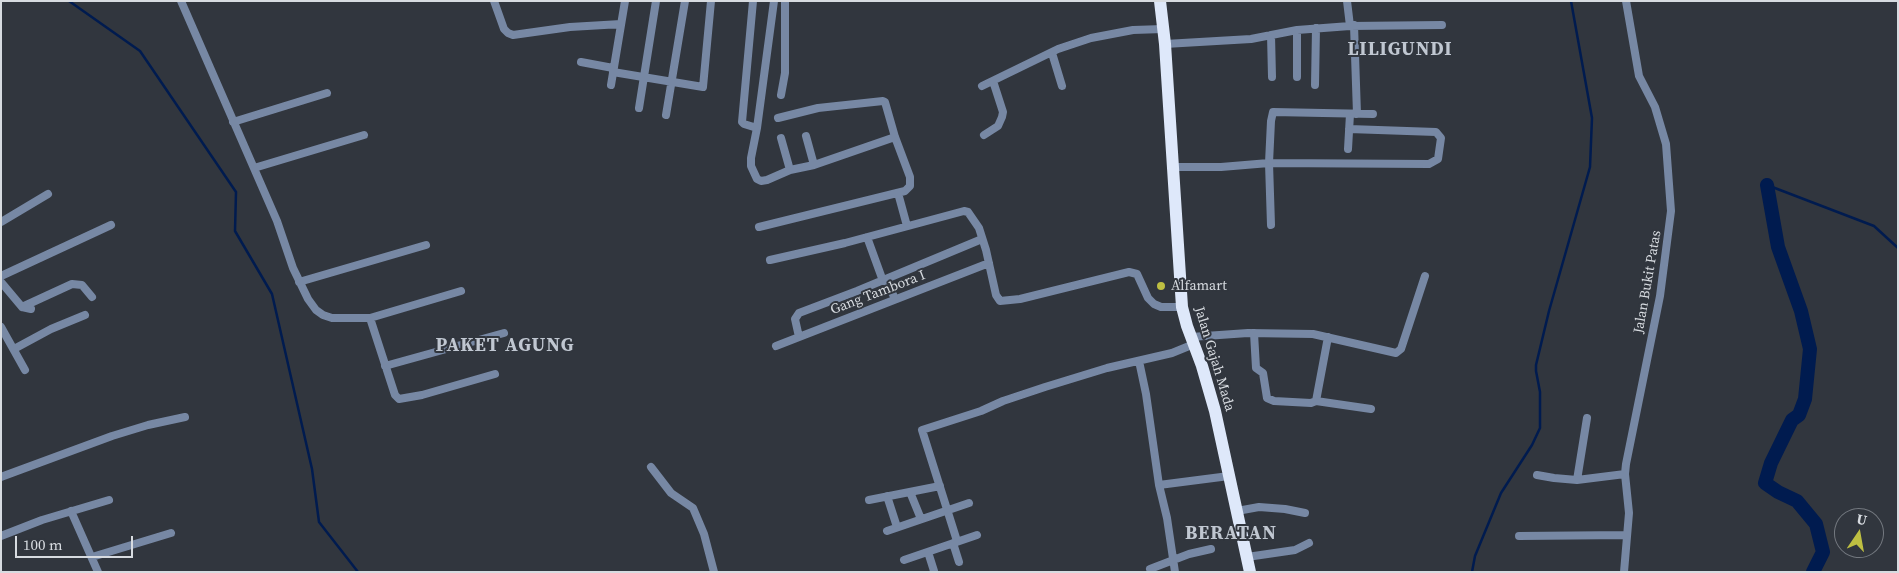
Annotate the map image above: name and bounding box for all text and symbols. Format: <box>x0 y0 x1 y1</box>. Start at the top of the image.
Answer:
district label: LILIGUNDI <box>1346 39 1454 61</box>
street label: Jalan Bukit Patas <box>1631 229 1665 335</box>
street label: Gang Tambora I <box>828 267 928 319</box>
place label: Alfamart <box>1171 278 1227 294</box>
marker: Alfamart <box>1155 280 1167 292</box>
street label: Jalan Gajah Mada <box>1190 305 1238 413</box>
district label: PAKET AGUNG <box>434 335 576 357</box>
north arrow <box>1834 508 1884 558</box>
text: U <box>1855 508 1869 530</box>
district label: BERATAN <box>1184 523 1278 545</box>
scale bar <box>18 526 135 558</box>
text: 100 m <box>23 534 63 555</box>

